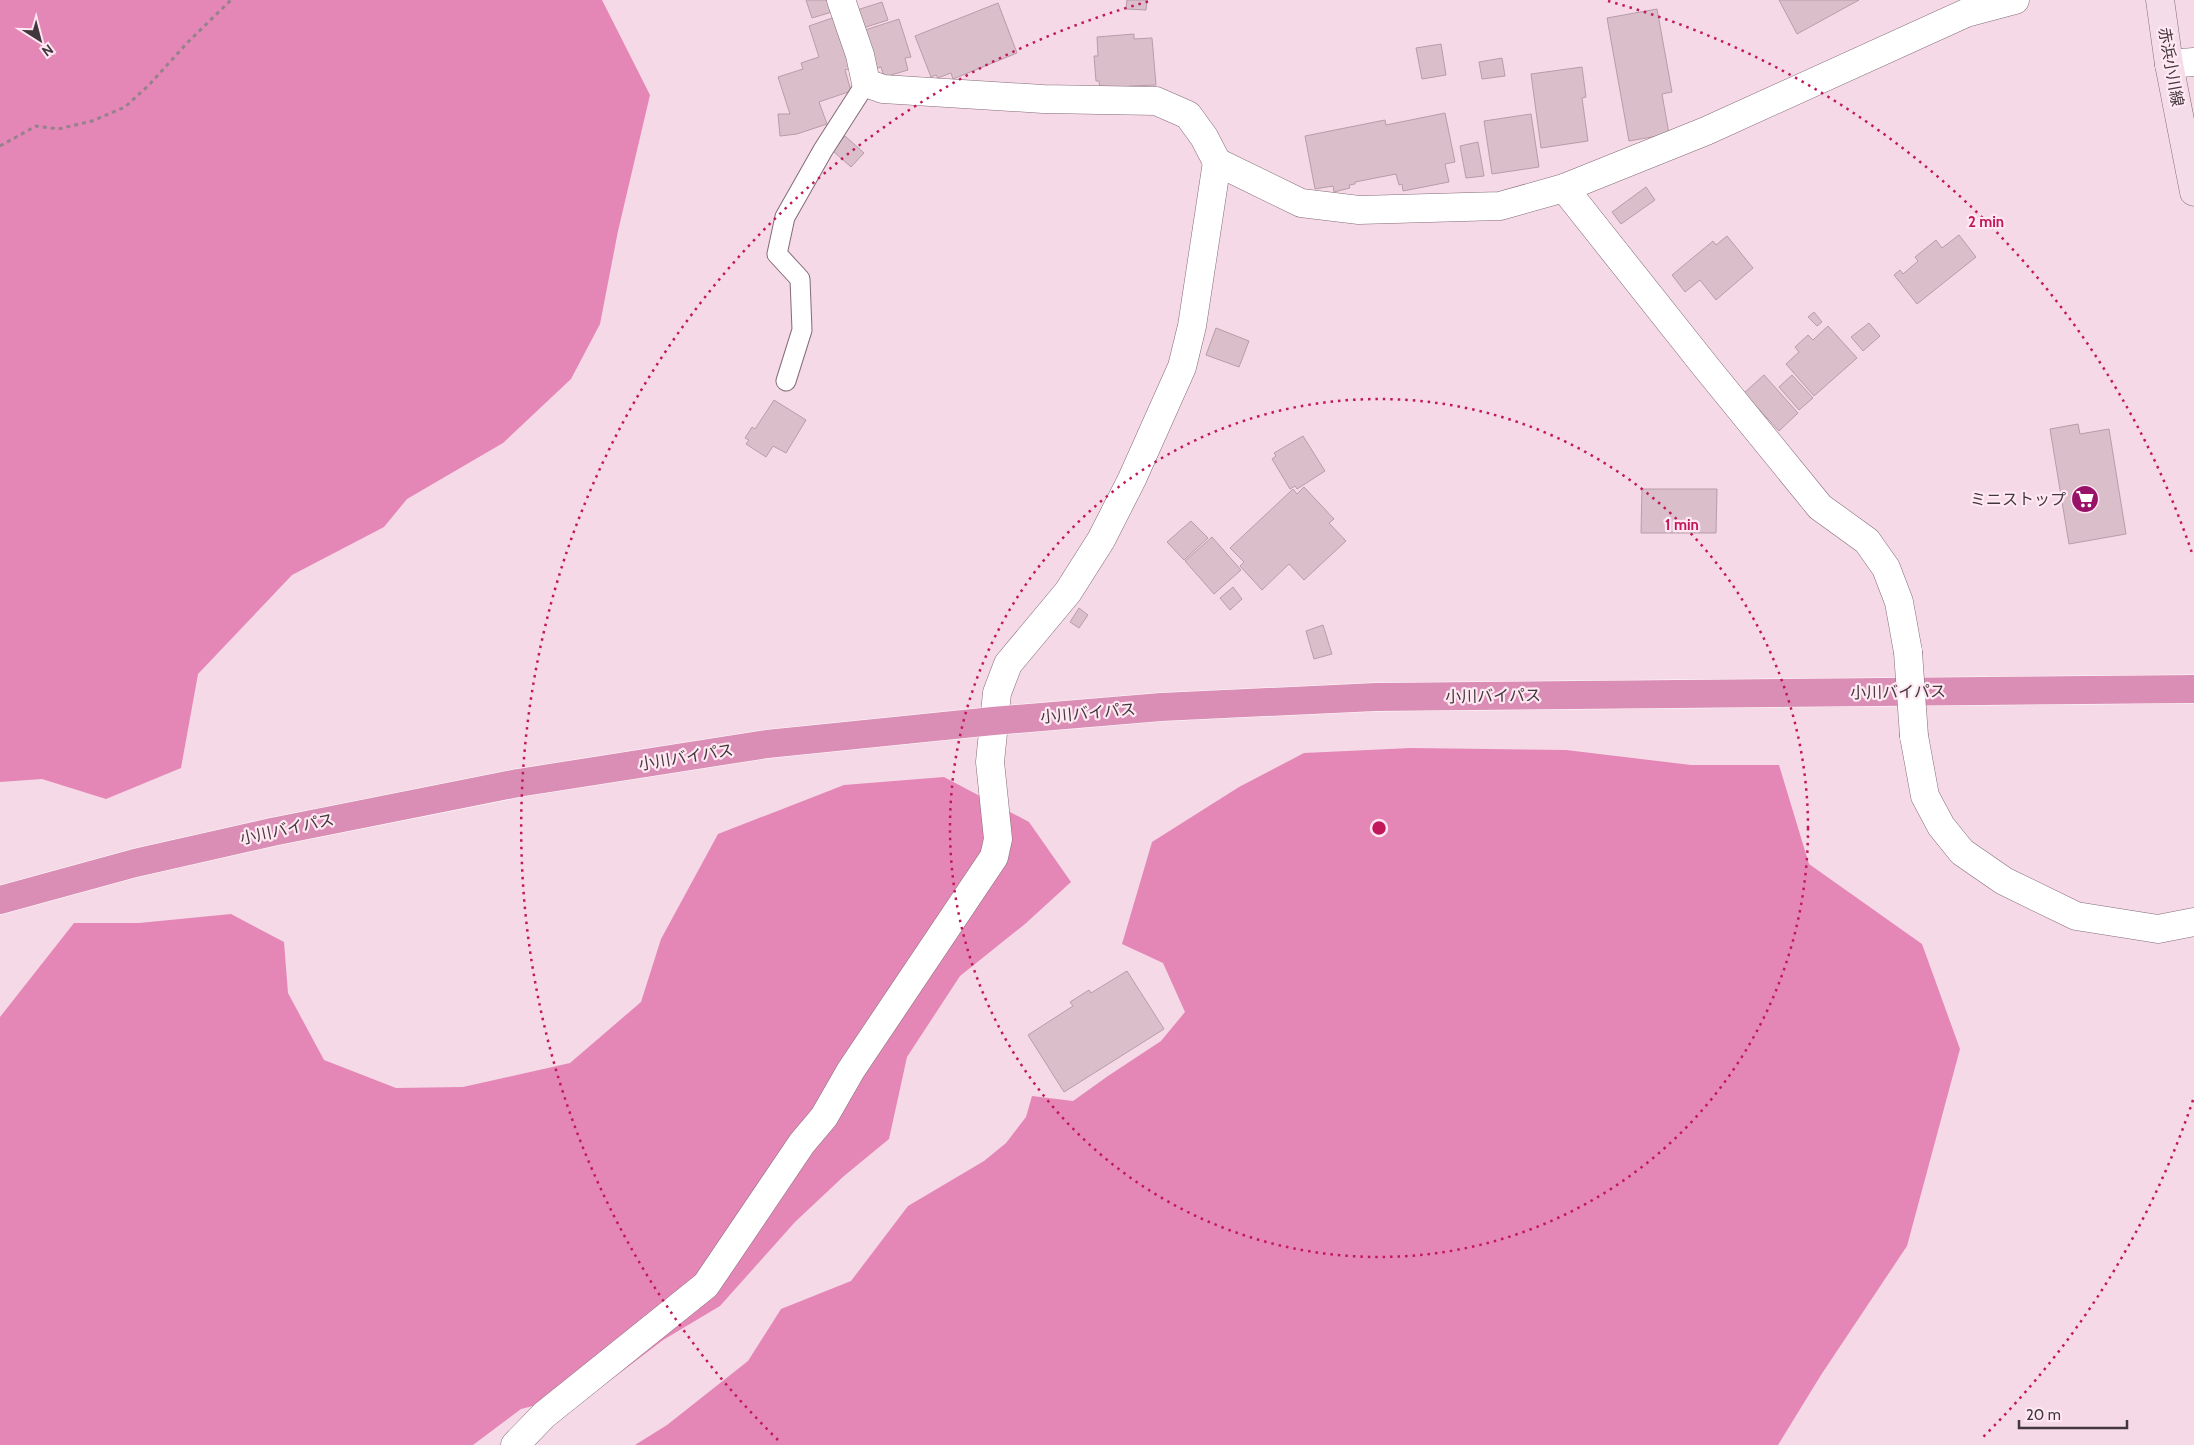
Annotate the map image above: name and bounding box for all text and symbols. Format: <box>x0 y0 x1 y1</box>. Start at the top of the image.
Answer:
north arrow <box>15 15 65 65</box>
street label: 赤浜小川線 <box>2155 26 2187 108</box>
text: N <box>38 40 57 61</box>
text: 2 min <box>1968 213 2004 231</box>
supermarket icon: ミニストップ <box>2070 484 2100 514</box>
place label: ミニストップ <box>1970 490 2066 509</box>
text: 1 min <box>1665 516 1699 534</box>
street label: 小川バイパス <box>1850 682 1946 702</box>
street label: 小川バイパス <box>1445 686 1541 706</box>
street label: 小川バイパス <box>1040 699 1136 727</box>
street label: 小川バイパス <box>637 740 735 774</box>
street label: 小川バイパス <box>238 810 336 848</box>
centre of rings <box>1370 819 1388 837</box>
scale bar <box>2019 1398 2126 1430</box>
text: 20 m <box>2026 1406 2061 1424</box>

